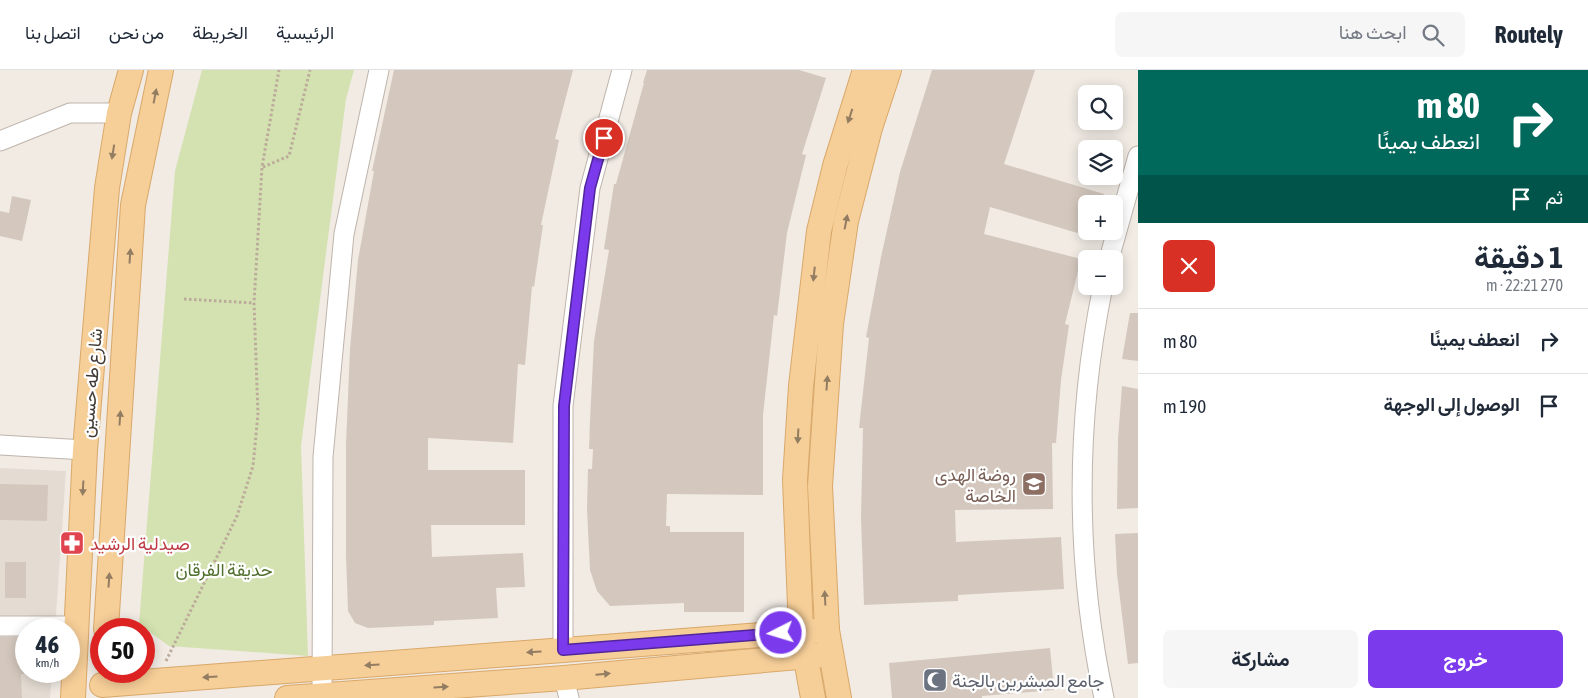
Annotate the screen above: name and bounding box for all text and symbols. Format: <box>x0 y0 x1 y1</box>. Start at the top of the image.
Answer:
search box <box>1115 12 1465 57</box>
text: ابحث هنا <box>1339 21 1407 43</box>
icon: search <box>1419 21 1447 49</box>
text: Routely <box>1495 21 1563 48</box>
text: اتصل بنا <box>25 22 81 43</box>
text: من نحن <box>109 22 164 43</box>
text: الخريطة <box>192 22 248 43</box>
text: الرئيسية <box>276 22 334 43</box>
map controls <box>1078 85 1123 295</box>
button: search <box>1078 85 1123 130</box>
text: 80 m <box>1417 85 1480 125</box>
one-way arrow <box>151 88 159 103</box>
icon: right <box>1498 90 1563 155</box>
one-way arrow <box>846 109 854 124</box>
pin <box>583 117 625 159</box>
icon: arrive <box>590 124 618 152</box>
text: انعطف يمينًا <box>1377 128 1480 154</box>
button: layers <box>1078 140 1123 185</box>
one-way arrow <box>109 144 117 160</box>
icon: arrive <box>1507 185 1535 213</box>
text: ثم <box>1545 186 1563 208</box>
button: + <box>1078 195 1123 240</box>
one-way arrow <box>843 214 851 230</box>
button: close <box>1163 240 1215 292</box>
text: 1 دقيقة <box>1474 240 1563 274</box>
one-way arrow <box>127 248 135 264</box>
button: − <box>1078 250 1123 295</box>
one-way arrow <box>810 267 818 283</box>
text: 270 m · 22:21 <box>1486 276 1563 294</box>
icon: right <box>1535 327 1563 355</box>
street label: شارع طه حسين <box>76 328 108 439</box>
text: انعطف يمينًا <box>1430 328 1520 350</box>
text: 80 m <box>1163 330 1197 352</box>
one-way arrow <box>823 375 831 391</box>
icon: arrive <box>1535 392 1563 420</box>
text: الوصول إلى الوجهة <box>1383 393 1520 415</box>
text: 190 m <box>1163 395 1206 417</box>
one-way arrow <box>116 410 124 426</box>
one-way arrow <box>794 428 802 444</box>
place label: روضة الهدى الخاصة <box>935 464 1016 506</box>
school or university icon: روضة الهدى الخاصة <box>1021 471 1047 497</box>
one-way arrow <box>78 480 86 496</box>
pharmacy icon: صيدلية الرشيد <box>59 530 85 556</box>
place label: صيدلية الرشيد <box>90 533 190 555</box>
park label: حديقة الفرقان <box>175 559 273 581</box>
one-way arrow <box>105 572 113 588</box>
one-way arrow <box>821 590 829 606</box>
position arrow <box>754 606 806 658</box>
speed limit sign: 50 <box>90 618 155 683</box>
text: 46 <box>36 630 59 658</box>
button: مشاركة <box>1163 630 1358 688</box>
button: خروج <box>1368 630 1563 688</box>
one-way arrow <box>526 649 542 657</box>
text: km/h <box>36 656 59 670</box>
one-way arrow <box>364 661 380 669</box>
mosque icon: جامع المبشرين بالجنة <box>922 667 948 693</box>
one-way arrow <box>595 670 611 678</box>
place label: جامع المبشرين بالجنة <box>952 670 1104 693</box>
one-way arrow <box>202 673 218 681</box>
one-way arrow <box>433 682 449 690</box>

